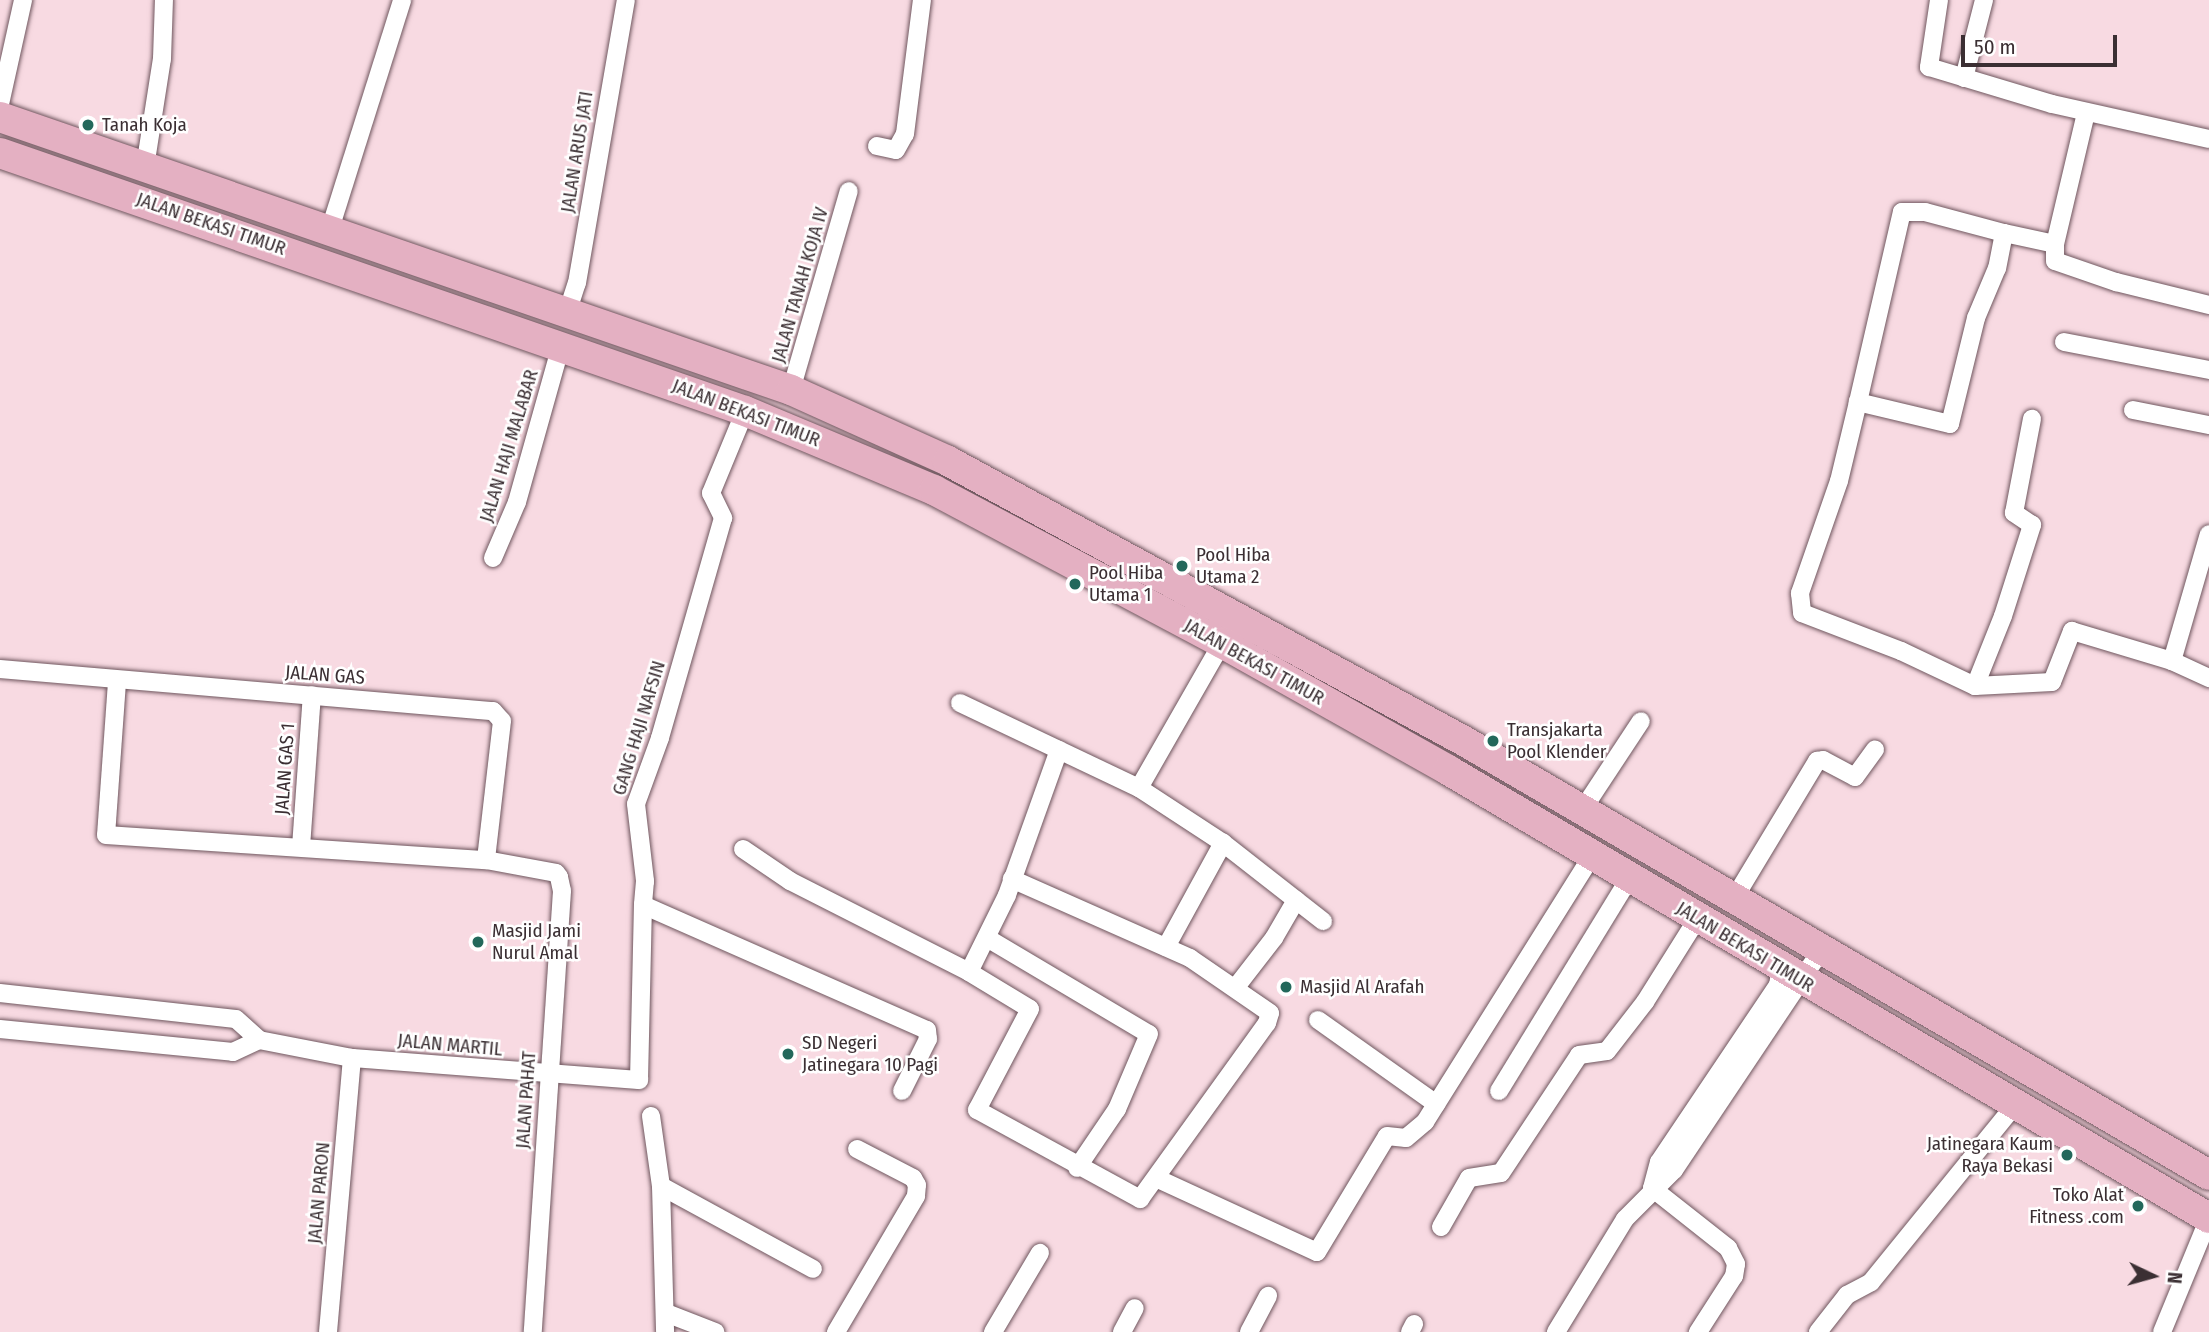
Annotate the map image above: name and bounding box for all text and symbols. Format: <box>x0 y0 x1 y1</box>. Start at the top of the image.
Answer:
scale bar <box>1964 21 2120 65</box>
text: 50 m <box>1974 34 2016 60</box>
street label: JALAN ARUS JATI <box>556 90 598 214</box>
place label: Tanah Koja <box>102 114 187 136</box>
marker: Tanah Koja <box>80 117 96 133</box>
street label: JALAN BEKASI TIMUR <box>133 188 289 260</box>
street label: JALAN TANAH KOJA IV <box>767 205 833 365</box>
street label: JALAN HAJI MALABAR <box>475 367 543 525</box>
street label: JALAN BEKASI TIMUR <box>669 374 823 452</box>
place label: Pool Hiba Utama 2 <box>1196 544 1270 588</box>
marker: Pool Hiba Utama 2 <box>1174 558 1190 574</box>
place label: Pool Hiba Utama 1 <box>1089 562 1163 606</box>
marker: Pool Hiba Utama 1 <box>1067 576 1083 592</box>
street label: JALAN BEKASI TIMUR <box>1180 614 1328 710</box>
street label: GANG HAJI NAFSIN <box>608 658 670 798</box>
street label: JALAN GAS <box>284 661 366 689</box>
place label: Transjakarta Pool Klender <box>1507 719 1606 763</box>
street label: JALAN GAS 1 <box>270 722 300 816</box>
marker: Transjakarta Pool Klender <box>1485 733 1501 749</box>
street label: JALAN BEKASI TIMUR <box>1672 897 1818 997</box>
place label: Masjid Jami Nurul Amal <box>492 920 581 964</box>
marker: Masjid Jami Nurul Amal <box>470 934 486 950</box>
place label: Masjid Al Arafah <box>1300 976 1425 998</box>
marker: Masjid Al Arafah <box>1278 979 1294 995</box>
street label: JALAN MARTIL <box>397 1029 503 1061</box>
place label: SD Negeri Jatinegara 10 Pagi <box>802 1032 938 1076</box>
marker: SD Negeri Jatinegara 10 Pagi <box>780 1046 796 1062</box>
street label: JALAN PAHAT <box>511 1050 541 1150</box>
place label: Jatinegara Kaum Raya Bekasi <box>1927 1133 2053 1177</box>
street label: JALAN PARON <box>303 1141 335 1245</box>
marker: Jatinegara Kaum Raya Bekasi <box>2059 1147 2075 1163</box>
place label: Toko Alat Fitness .com <box>2029 1184 2124 1228</box>
marker: Toko Alat Fitness .com <box>2130 1198 2146 1214</box>
north arrow <box>2118 1241 2188 1311</box>
text: N <box>2162 1271 2186 1285</box>

